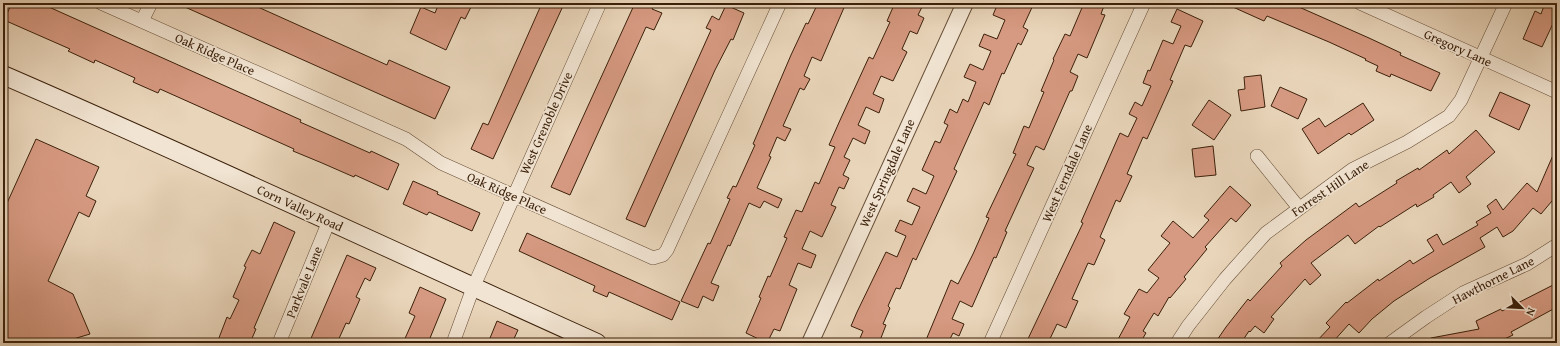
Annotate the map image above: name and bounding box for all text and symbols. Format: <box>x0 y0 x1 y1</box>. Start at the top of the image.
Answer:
street label: Gregory Lane <box>1421 25 1495 71</box>
street label: Oak Ridge Place <box>172 28 258 80</box>
street label: West Grenoble Drive <box>515 69 577 177</box>
street label: West Springdale Lane <box>855 116 919 230</box>
street label: West Ferndale Lane <box>1037 121 1097 225</box>
street label: Forrest Hill Lane <box>1287 155 1373 221</box>
street label: Oak Ridge Place <box>464 167 550 219</box>
street label: Corn Valley Road <box>254 180 346 236</box>
street label: Parkvale Lane <box>281 243 327 321</box>
street label: Hawthorne Lane <box>1449 251 1537 309</box>
north arrow <box>1502 288 1542 328</box>
text: N <box>1522 305 1540 319</box>

